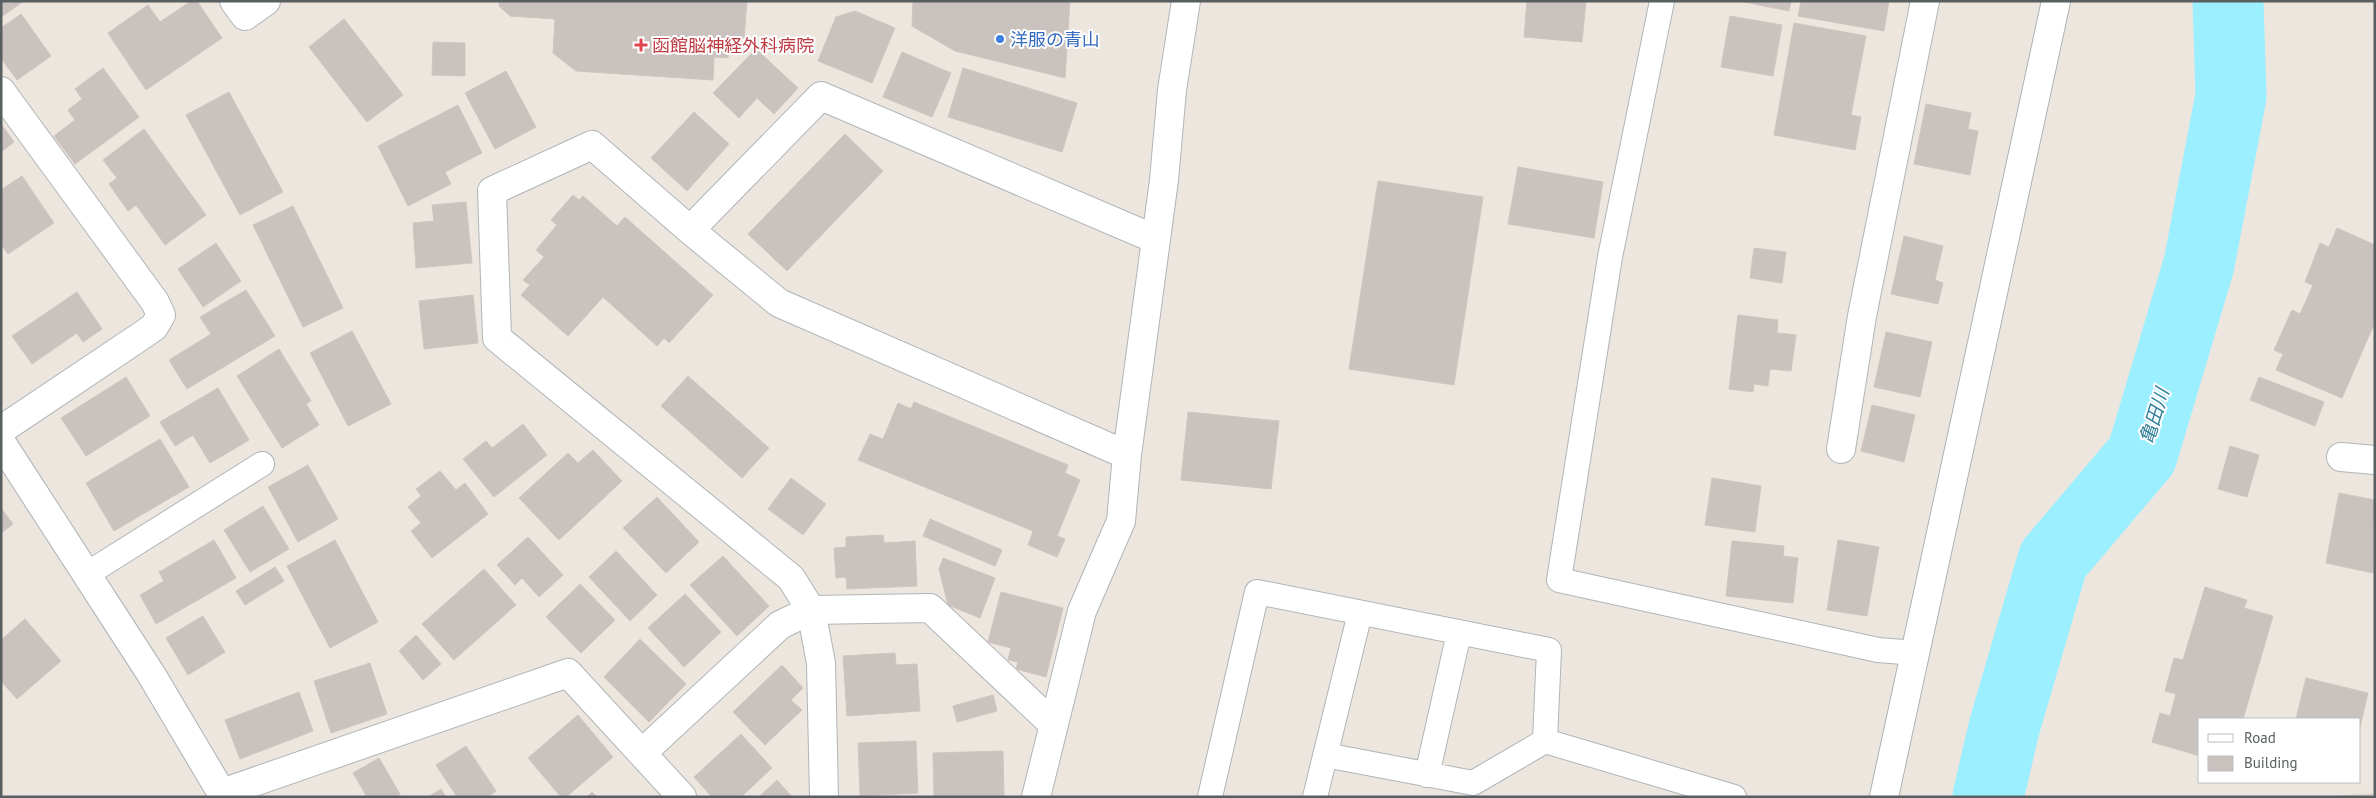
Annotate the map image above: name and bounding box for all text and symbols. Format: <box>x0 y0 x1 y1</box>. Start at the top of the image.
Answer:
place label: 洋服の青山 <box>1010 28 1100 51</box>
marker: 洋服の青山 <box>994 33 1006 45</box>
place label: 函館脳神経外科病院 <box>652 34 814 57</box>
marker: 函館脳神経外科病院 <box>634 38 648 52</box>
water label: 亀田川 <box>2134 383 2174 447</box>
legend <box>2198 718 2361 783</box>
text: Road <box>2244 728 2276 747</box>
text: Building <box>2244 753 2298 772</box>

